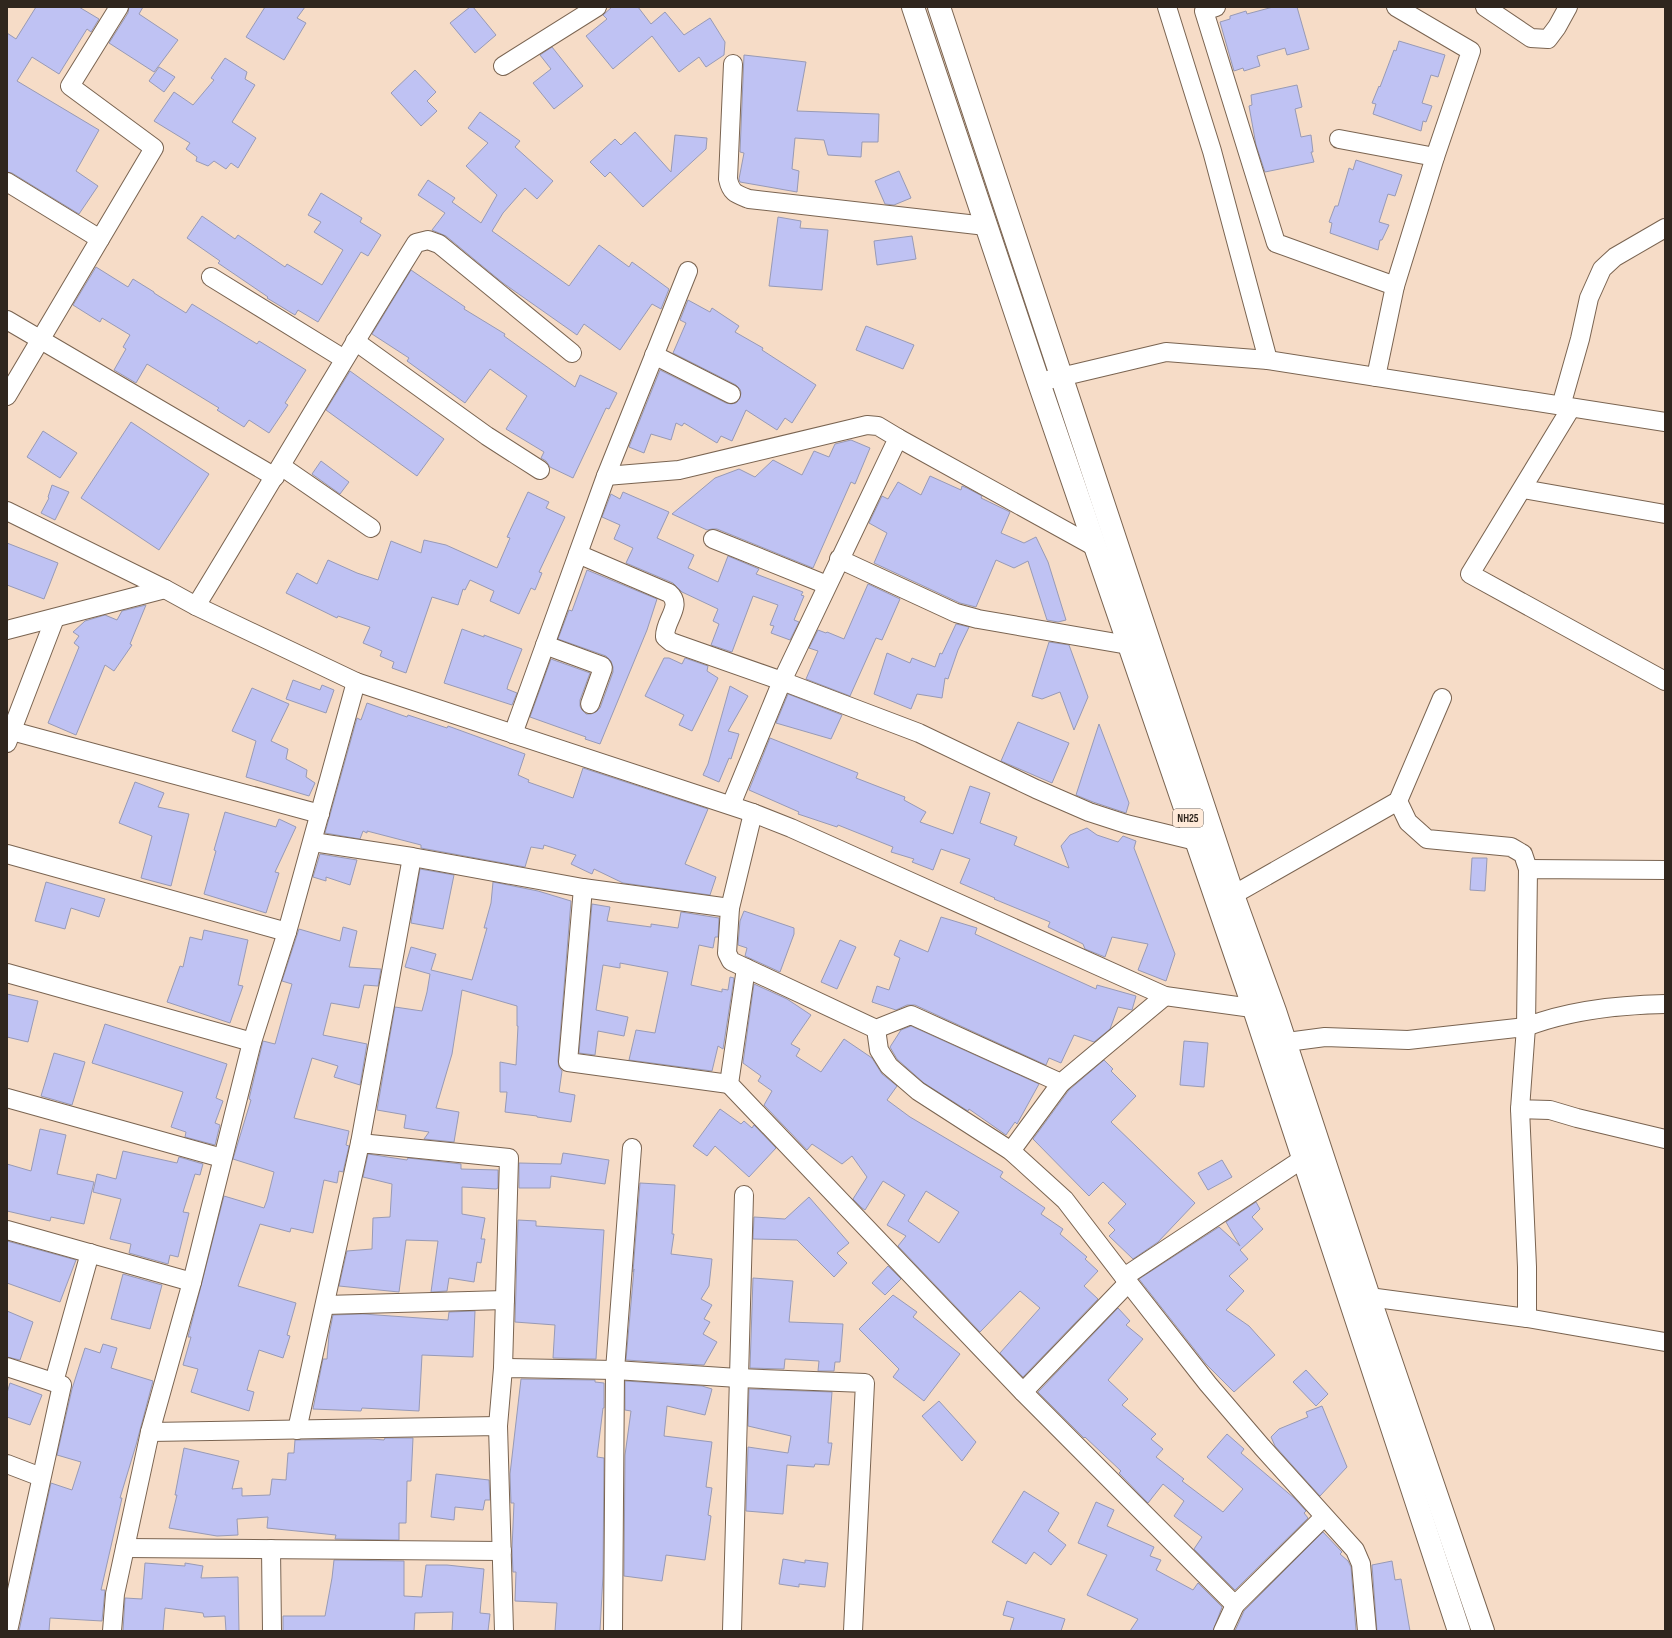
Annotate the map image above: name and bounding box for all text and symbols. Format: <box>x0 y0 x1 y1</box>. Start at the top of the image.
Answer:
road number: NH25 <box>1173 809 1203 827</box>

